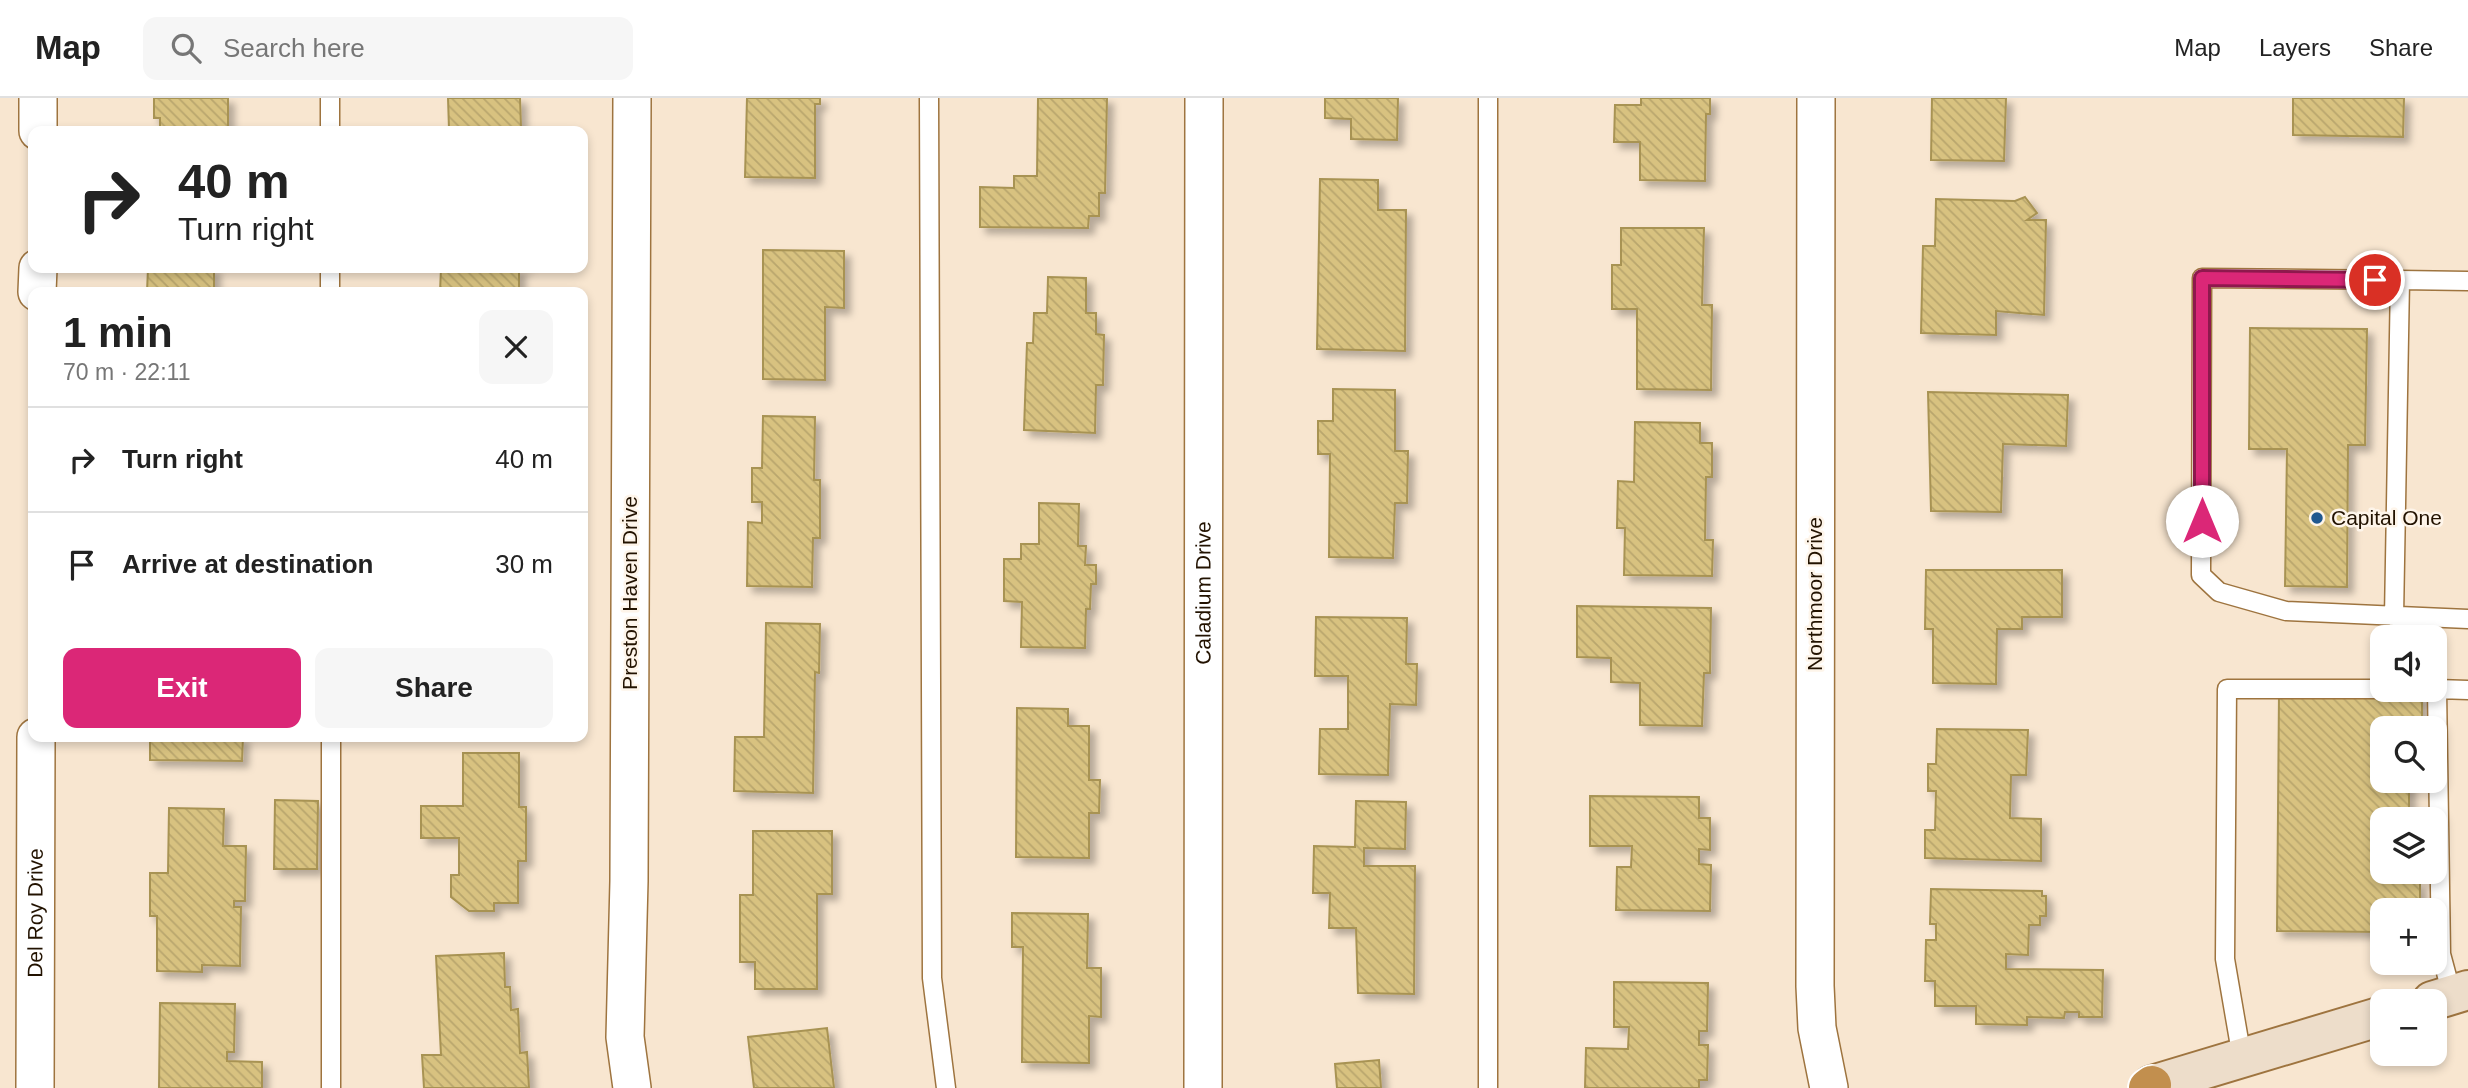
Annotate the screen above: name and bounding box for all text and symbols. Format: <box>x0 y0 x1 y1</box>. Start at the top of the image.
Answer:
search box <box>143 17 633 80</box>
text: Map <box>35 29 101 66</box>
icon: search <box>167 29 205 67</box>
text: Search here <box>223 33 365 63</box>
text: Map <box>2174 34 2221 61</box>
text: Layers <box>2259 34 2331 61</box>
text: Share <box>2369 34 2433 61</box>
icon: right <box>63 154 154 245</box>
text: 40 m <box>178 154 290 208</box>
text: Turn right <box>178 211 314 247</box>
pin <box>2345 250 2405 310</box>
icon: arrive <box>2356 261 2394 299</box>
text: 1 min <box>63 309 173 356</box>
button: close <box>479 310 553 384</box>
text: 70 m · 22:11 <box>63 359 190 385</box>
icon: right <box>63 441 101 479</box>
text: Turn right <box>122 444 243 474</box>
text: 40 m <box>495 444 553 474</box>
position arrow <box>2165 484 2239 558</box>
street label: Preston Haven Drive <box>618 496 641 690</box>
place label: Capital One <box>2331 506 2442 529</box>
marker: Capital One <box>2309 510 2325 526</box>
street label: Northmoor Drive <box>1803 517 1826 671</box>
street label: Caladium Drive <box>1191 521 1215 665</box>
icon: arrive <box>63 546 101 584</box>
text: Arrive at destination <box>122 549 373 579</box>
text: 30 m <box>495 549 553 579</box>
map controls <box>2370 625 2447 1066</box>
button: sound <box>2370 625 2447 702</box>
button: Exit <box>63 648 301 728</box>
button: Share <box>315 648 553 728</box>
button: search <box>2370 716 2447 793</box>
button: layers <box>2370 807 2447 884</box>
street label: Del Roy Drive <box>23 848 47 978</box>
button: + <box>2370 898 2447 975</box>
button: − <box>2370 989 2447 1066</box>

